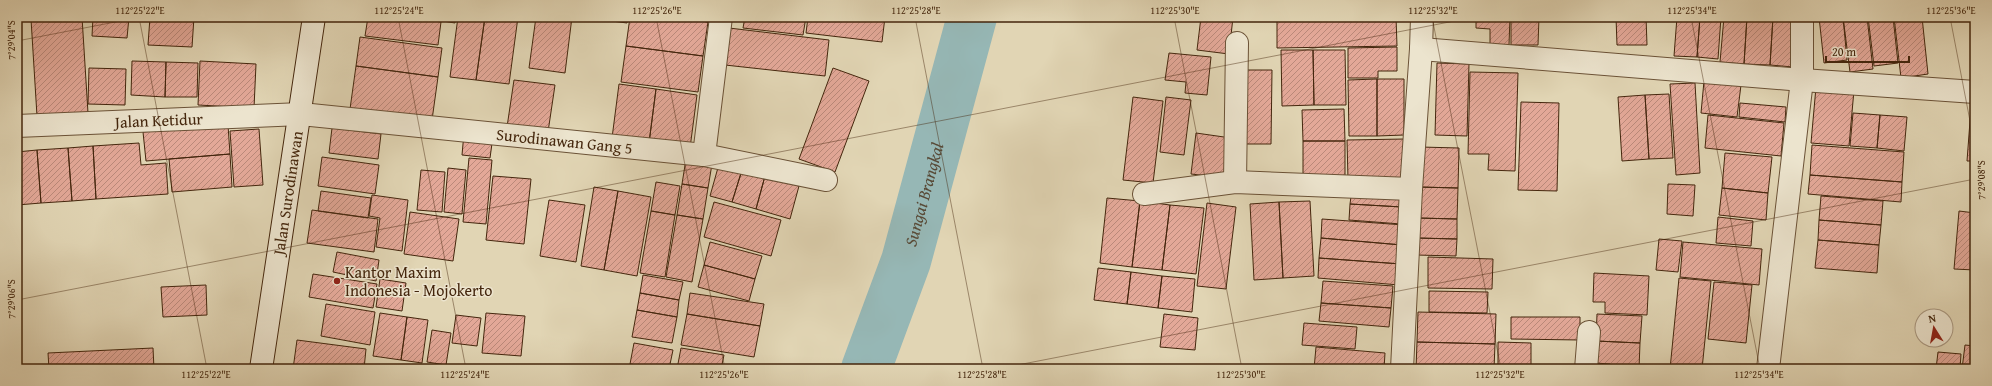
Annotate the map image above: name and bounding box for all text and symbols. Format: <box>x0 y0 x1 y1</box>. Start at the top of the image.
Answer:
text: 112°25'22"E <box>115 3 165 18</box>
text: 112°25'24"E <box>374 3 424 18</box>
text: 112°25'26"E <box>632 3 682 18</box>
text: 112°25'28"E <box>891 3 941 18</box>
text: 112°25'30"E <box>1150 3 1200 18</box>
text: 112°25'32"E <box>1408 3 1458 18</box>
text: 112°25'34"E <box>1667 3 1717 18</box>
text: 112°25'36"E <box>1926 3 1976 18</box>
text: 7°29'04"S <box>4 20 19 60</box>
scale bar <box>1826 38 1909 64</box>
text: 20 m <box>1832 43 1856 60</box>
street label: Jalan Ketidur <box>112 106 204 134</box>
street label: Surodinawan Gang 5 <box>495 122 634 160</box>
street label: Jalan Surodinawan <box>266 129 309 259</box>
water label: Sungai Brangkal <box>898 140 949 249</box>
text: 7°29'08"S <box>1974 160 1989 200</box>
place label: Kantor Maxim Indonesia - Mojokerto <box>345 260 493 302</box>
marker: Kantor Maxim Indonesia - Mojokerto <box>332 276 342 286</box>
text: 7°29'06"S <box>4 279 19 319</box>
north arrow <box>1914 308 1954 348</box>
text: N <box>1927 310 1938 327</box>
text: 112°25'22"E <box>181 367 231 382</box>
text: 112°25'24"E <box>440 367 490 382</box>
text: 112°25'26"E <box>699 367 749 382</box>
text: 112°25'28"E <box>957 367 1007 382</box>
text: 112°25'30"E <box>1216 367 1266 382</box>
text: 112°25'32"E <box>1475 367 1525 382</box>
text: 112°25'34"E <box>1734 367 1784 382</box>

